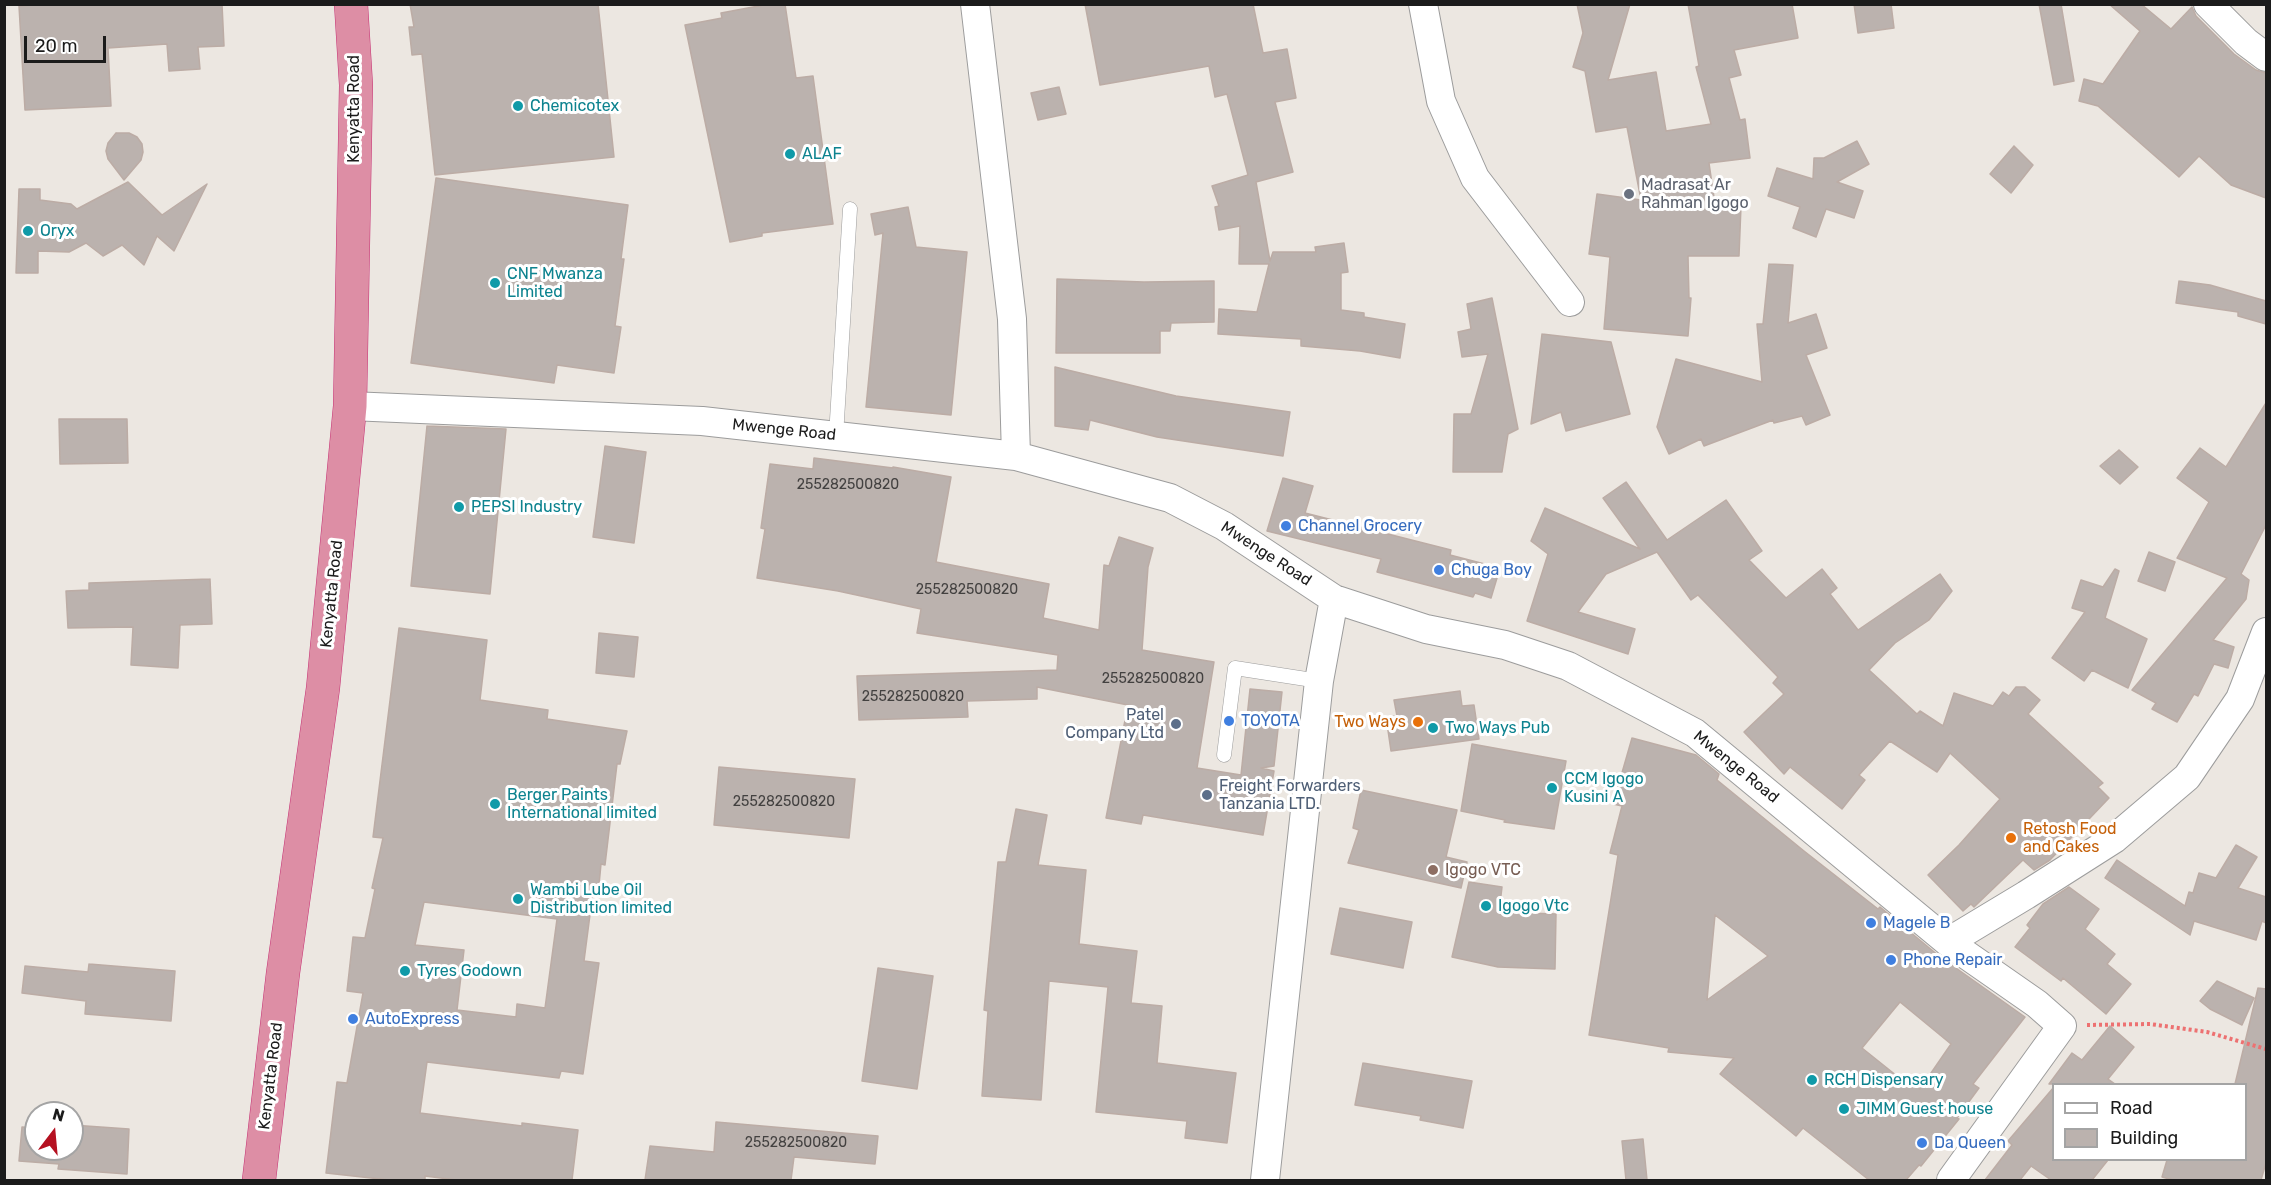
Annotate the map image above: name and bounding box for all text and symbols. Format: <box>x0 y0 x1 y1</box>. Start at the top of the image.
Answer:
scale bar <box>27 24 110 62</box>
text: 20 m <box>35 35 77 57</box>
street label: Kenyatta Road <box>344 55 364 163</box>
place label: Chemicotex <box>530 96 619 116</box>
marker: Chemicotex <box>511 99 525 113</box>
place label: ALAF <box>802 144 842 164</box>
marker: ALAF <box>783 147 797 161</box>
place label: Madrasat Ar Rahman Igogo <box>1641 175 1749 213</box>
marker: Madrasat Ar Rahman Igogo <box>1622 187 1636 201</box>
place label: Oryx <box>40 221 74 241</box>
marker: Oryx <box>21 224 35 238</box>
place label: CNF Mwanza Limited <box>507 264 603 302</box>
marker: CNF Mwanza Limited <box>488 276 502 290</box>
street label: Mwenge Road <box>731 415 837 445</box>
house number: 255282500820 <box>797 477 899 493</box>
place label: PEPSI Industry <box>471 497 582 517</box>
marker: PEPSI Industry <box>452 500 466 514</box>
place label: Channel Grocery <box>1298 516 1422 536</box>
street label: Mwenge Road <box>1217 518 1315 590</box>
marker: Channel Grocery <box>1279 519 1293 533</box>
street label: Kenyatta Road <box>317 539 347 649</box>
place label: Chuga Boy <box>1451 560 1532 580</box>
marker: Chuga Boy <box>1432 563 1446 577</box>
house number: 255282500820 <box>916 582 1018 598</box>
house number: 255282500820 <box>1102 671 1204 687</box>
house number: 255282500820 <box>862 689 964 705</box>
place label: Patel Company Ltd <box>1065 705 1164 743</box>
place label: TOYOTA <box>1241 711 1300 731</box>
place label: Two Ways <box>1334 712 1406 732</box>
marker: TOYOTA <box>1222 714 1236 728</box>
marker: Two Ways <box>1411 715 1425 729</box>
marker: Patel Company Ltd <box>1169 717 1183 731</box>
place label: Two Ways Pub <box>1445 718 1550 738</box>
marker: Two Ways Pub <box>1426 721 1440 735</box>
street label: Mwenge Road <box>1689 727 1783 807</box>
place label: CCM Igogo Kusini A <box>1564 769 1644 807</box>
place label: Freight Forwarders Tanzania LTD. <box>1219 776 1361 814</box>
marker: CCM Igogo Kusini A <box>1545 781 1559 795</box>
place label: Berger Paints International limited <box>507 785 657 823</box>
marker: Freight Forwarders Tanzania LTD. <box>1200 788 1214 802</box>
house number: 255282500820 <box>733 794 835 810</box>
marker: Berger Paints International limited <box>488 797 502 811</box>
place label: Retosh Food and Cakes <box>2023 819 2117 857</box>
marker: Retosh Food and Cakes <box>2004 831 2018 845</box>
place label: Igogo VTC <box>1445 860 1521 880</box>
marker: Igogo VTC <box>1426 863 1440 877</box>
place label: Wambi Lube Oil Distribution limited <box>530 880 672 918</box>
marker: Wambi Lube Oil Distribution limited <box>511 892 525 906</box>
place label: Igogo Vtc <box>1498 896 1569 916</box>
marker: Igogo Vtc <box>1479 899 1493 913</box>
place label: Magele B <box>1883 913 1951 933</box>
marker: Magele B <box>1864 916 1878 930</box>
place label: Phone Repair <box>1903 950 2002 970</box>
marker: Phone Repair <box>1884 953 1898 967</box>
place label: Tyres Godown <box>417 961 522 981</box>
marker: Tyres Godown <box>398 964 412 978</box>
place label: AutoExpress <box>365 1009 460 1029</box>
marker: AutoExpress <box>346 1012 360 1026</box>
street label: Kenyatta Road <box>255 1021 287 1131</box>
place label: RCH Dispensary <box>1824 1070 1944 1090</box>
marker: RCH Dispensary <box>1805 1073 1819 1087</box>
legend <box>2052 1083 2247 1161</box>
text: Road <box>2110 1097 2153 1119</box>
place label: JIMM Guest house <box>1856 1099 1993 1119</box>
north arrow <box>24 1101 84 1161</box>
marker: JIMM Guest house <box>1837 1102 1851 1116</box>
text: N <box>50 1104 67 1126</box>
text: Building <box>2110 1127 2178 1149</box>
place label: Da Queen <box>1934 1133 2006 1153</box>
house number: 255282500820 <box>745 1135 847 1151</box>
marker: Da Queen <box>1915 1136 1929 1150</box>

